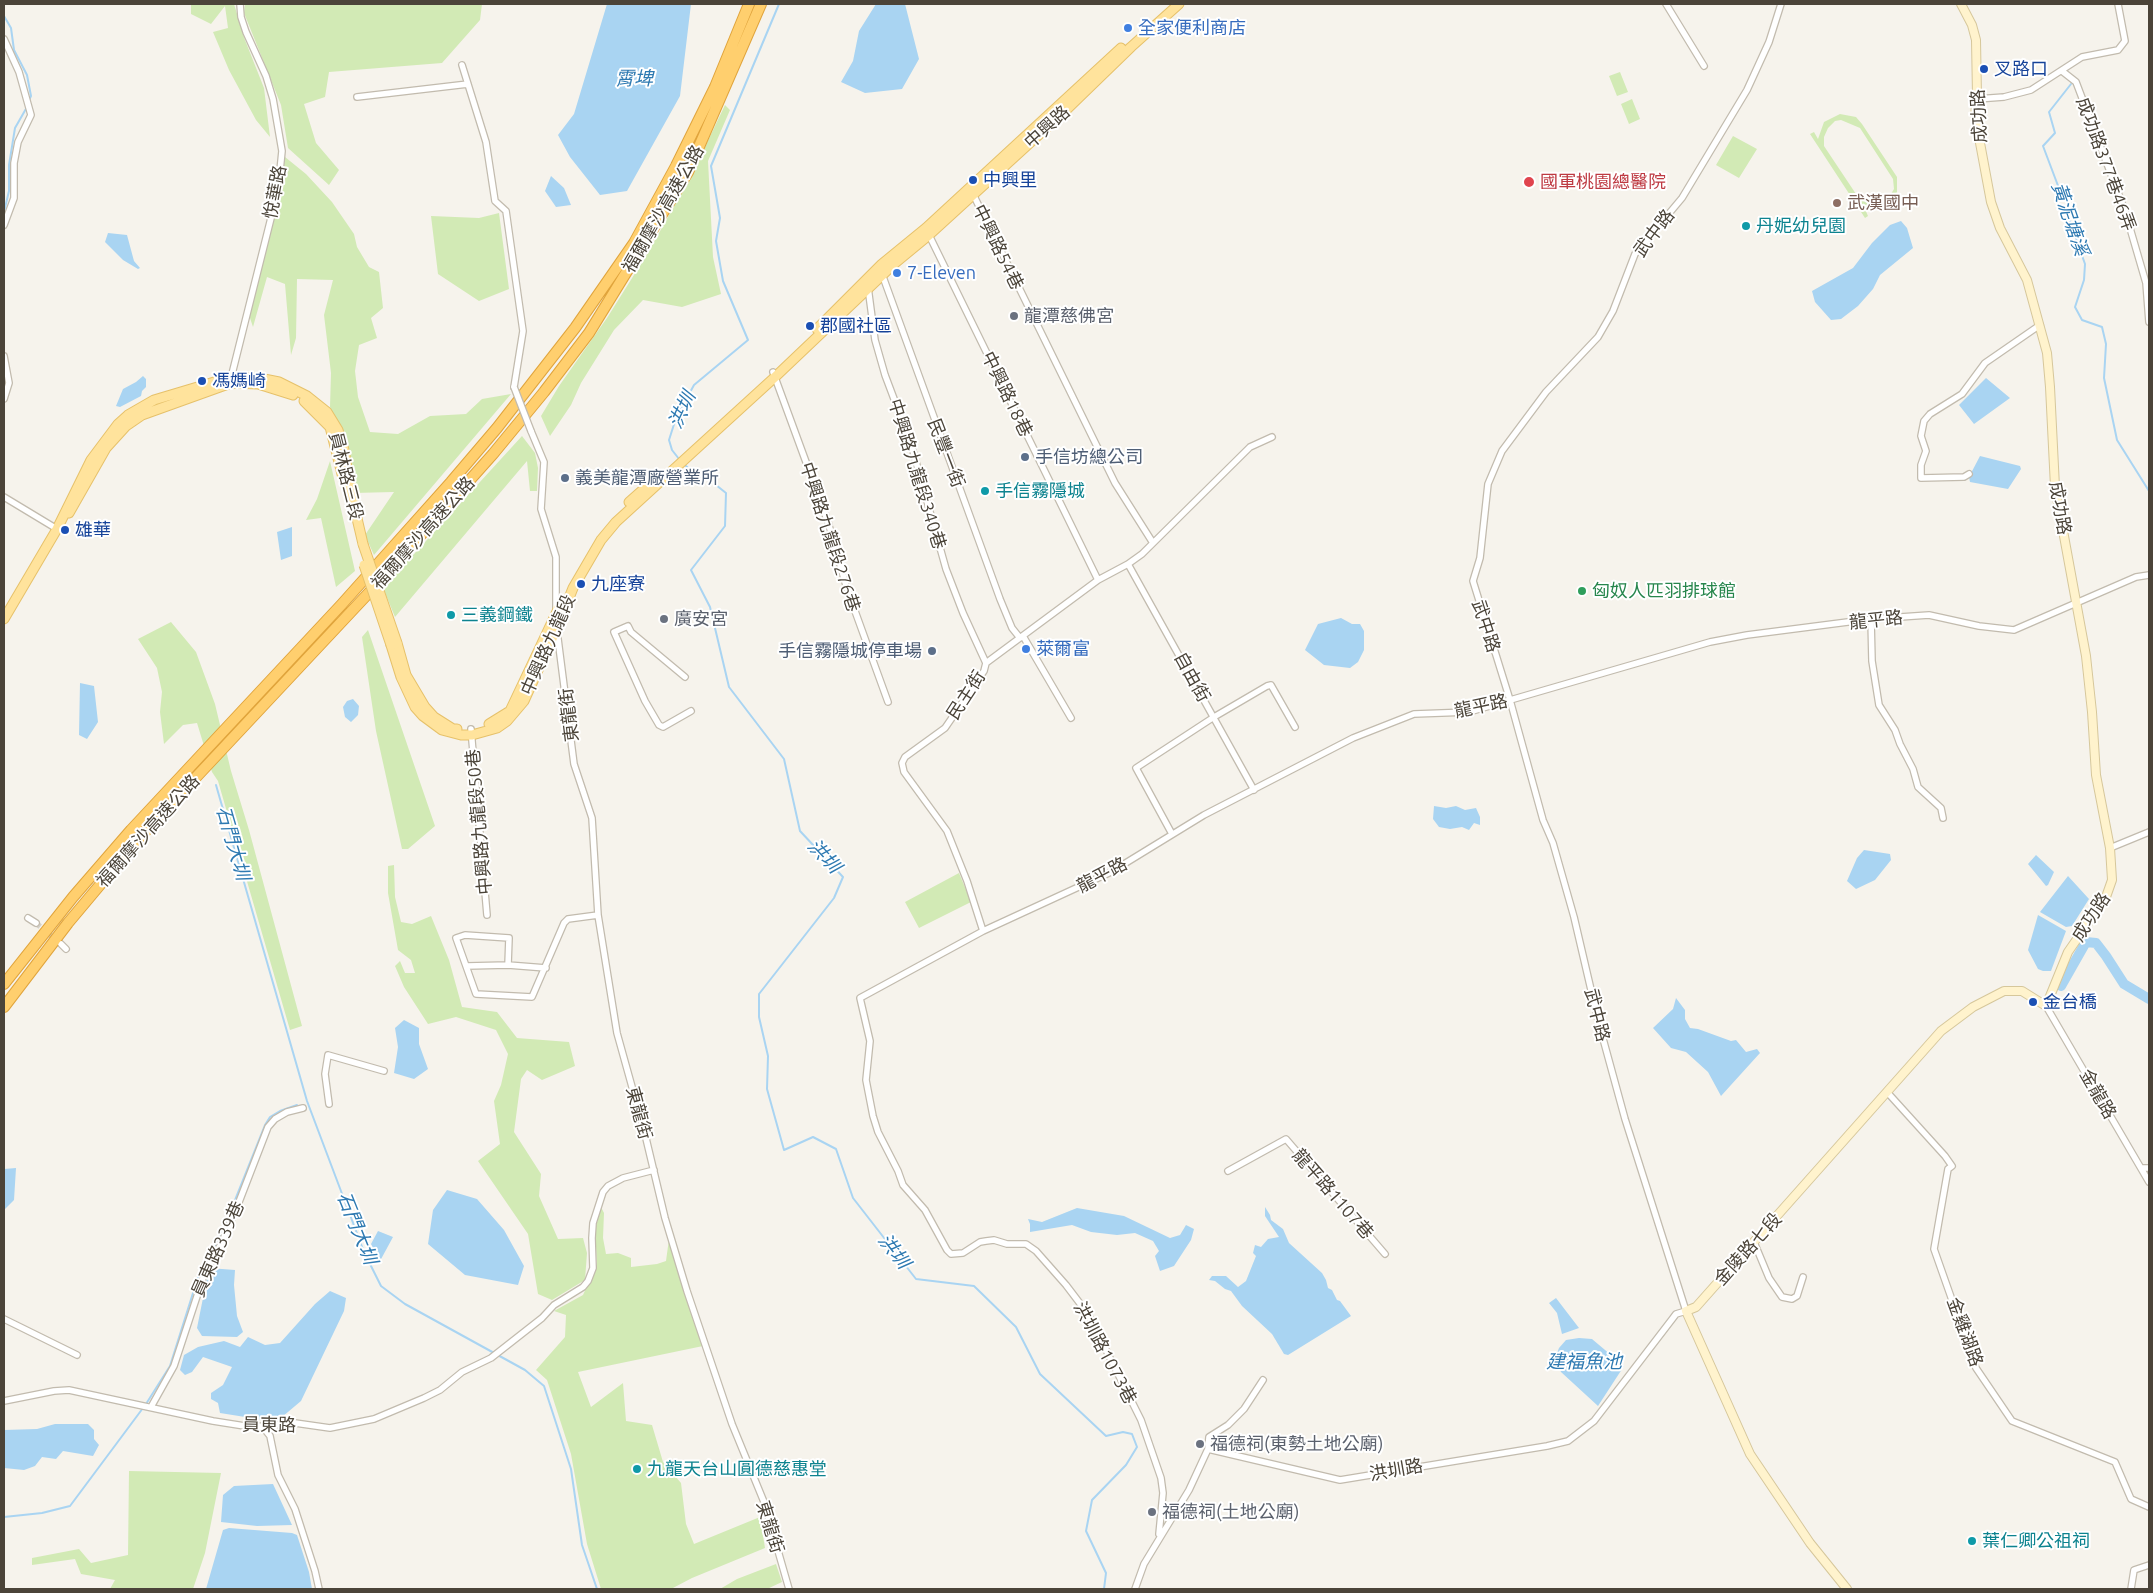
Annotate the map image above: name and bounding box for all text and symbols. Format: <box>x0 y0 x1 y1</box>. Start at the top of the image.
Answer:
place label: 全家便利商店 <box>1138 17 1246 39</box>
marker: 全家便利商店 <box>1122 22 1134 34</box>
place label: 叉路口 <box>1994 58 2048 80</box>
marker: 叉路口 <box>1978 63 1990 75</box>
water label: 霄埤 <box>615 68 653 90</box>
street label: 成功路 <box>1967 88 1991 144</box>
street label: 成功路377巷46弄 <box>2072 94 2140 234</box>
street label: 中興路 <box>1020 101 1074 153</box>
street label: 福爾摩沙高速公路 <box>618 141 708 277</box>
street label: 悅華路 <box>259 163 291 221</box>
place label: 中興里 <box>983 169 1037 191</box>
place label: 國軍桃園總醫院 <box>1540 171 1666 193</box>
marker: 中興里 <box>967 174 979 186</box>
marker: 國軍桃園總醫院 <box>1522 175 1536 189</box>
water label: 黃泥塘溪 <box>2047 179 2093 259</box>
place label: 武漢國中 <box>1847 192 1919 214</box>
marker: 武漢國中 <box>1831 197 1843 209</box>
street label: 中興路54巷 <box>968 201 1028 293</box>
street label: 武中路 <box>1629 205 1679 261</box>
place label: 丹妮幼兒園 <box>1756 215 1846 237</box>
marker: 丹妮幼兒園 <box>1740 220 1752 232</box>
place label: 7-Eleven <box>907 262 976 284</box>
marker: 7-Eleven <box>891 267 903 279</box>
place label: 龍潭慈佛宮 <box>1024 305 1114 327</box>
marker: 龍潭慈佛宮 <box>1008 310 1020 322</box>
place label: 郡國社區 <box>820 315 892 337</box>
marker: 郡國社區 <box>804 320 816 332</box>
street label: 中興路18巷 <box>977 348 1037 440</box>
place label: 馮媽崎 <box>212 370 266 392</box>
marker: 馮媽崎 <box>196 375 208 387</box>
water label: 洪圳 <box>664 388 700 432</box>
street label: 中興路九龍段340巷 <box>884 396 950 552</box>
street label: 民豐一街 <box>923 416 969 490</box>
street label: 員林路三段 <box>325 430 367 522</box>
place label: 手信坊總公司 <box>1035 446 1143 468</box>
marker: 手信坊總公司 <box>1019 451 1031 463</box>
street label: 中興路九龍段276巷 <box>796 459 864 615</box>
place label: 義美龍潭廠營業所 <box>575 467 719 489</box>
street label: 福爾摩沙高速公路 <box>367 472 479 594</box>
marker: 義美龍潭廠營業所 <box>559 472 571 484</box>
place label: 手信霧隱城 <box>995 480 1085 502</box>
street label: 成功路 <box>2045 480 2075 536</box>
marker: 手信霧隱城 <box>979 485 991 497</box>
place label: 雄華 <box>75 519 111 541</box>
marker: 雄華 <box>59 524 71 536</box>
place label: 九座寮 <box>591 573 645 595</box>
marker: 九座寮 <box>575 578 587 590</box>
place label: 匈奴人匹羽排球館 <box>1592 580 1736 602</box>
marker: 匈奴人匹羽排球館 <box>1576 585 1588 597</box>
street label: 中興路九龍段 <box>516 591 580 699</box>
street label: 武中路 <box>1467 597 1505 655</box>
place label: 三義鋼鐵 <box>461 604 533 626</box>
street label: 龍平路 <box>1848 606 1904 634</box>
place label: 廣安宮 <box>674 608 728 630</box>
marker: 三義鋼鐵 <box>445 609 457 621</box>
marker: 廣安宮 <box>658 613 670 625</box>
place label: 萊爾富 <box>1036 638 1090 660</box>
place label: 手信霧隱城停車場 <box>778 640 922 662</box>
marker: 萊爾富 <box>1020 643 1032 655</box>
marker: 手信霧隱城停車場 <box>926 645 938 657</box>
street label: 自由街 <box>1169 648 1215 706</box>
street label: 民主街 <box>942 666 990 724</box>
street label: 東龍街 <box>555 687 583 743</box>
street label: 龍平路 <box>1452 690 1510 722</box>
street label: 中興路九龍段50巷 <box>462 748 496 896</box>
street label: 福爾摩沙高速公路 <box>92 770 204 892</box>
water label: 石門大圳 <box>212 803 254 883</box>
water label: 洪圳 <box>803 834 845 878</box>
street label: 龍平路 <box>1073 853 1131 897</box>
street label: 成功路 <box>2067 888 2115 946</box>
street label: 武中路 <box>1580 986 1614 1044</box>
place label: 金台橋 <box>2043 991 2097 1013</box>
marker: 金台橋 <box>2027 996 2039 1008</box>
street label: 金龍路 <box>2075 1065 2121 1123</box>
street label: 東龍街 <box>622 1084 656 1142</box>
street label: 龍平路1107巷 <box>1288 1144 1378 1244</box>
water label: 石門大圳 <box>332 1188 382 1268</box>
street label: 員東路339巷 <box>187 1198 249 1300</box>
street label: 金陵路七段 <box>1710 1208 1786 1290</box>
water label: 洪圳 <box>873 1229 915 1273</box>
street label: 金雞湖路 <box>1943 1294 1987 1370</box>
street label: 洪圳路1073巷 <box>1069 1298 1141 1408</box>
water label: 建福魚池 <box>1546 1351 1622 1373</box>
street label: 員東路 <box>242 1414 296 1436</box>
place label: 福德祠(東勢土地公廟) <box>1210 1433 1383 1455</box>
marker: 福德祠(東勢土地公廟) <box>1194 1438 1206 1450</box>
street label: 洪圳路 <box>1368 1455 1424 1485</box>
place label: 九龍天台山圓德慈惠堂 <box>647 1458 827 1480</box>
marker: 九龍天台山圓德慈惠堂 <box>631 1463 643 1475</box>
street label: 東龍街 <box>752 1498 788 1556</box>
place label: 福德祠(土地公廟) <box>1162 1501 1299 1523</box>
marker: 福德祠(土地公廟) <box>1146 1506 1158 1518</box>
place label: 葉仁卿公祖祠 <box>1982 1530 2090 1552</box>
marker: 葉仁卿公祖祠 <box>1966 1535 1978 1547</box>

